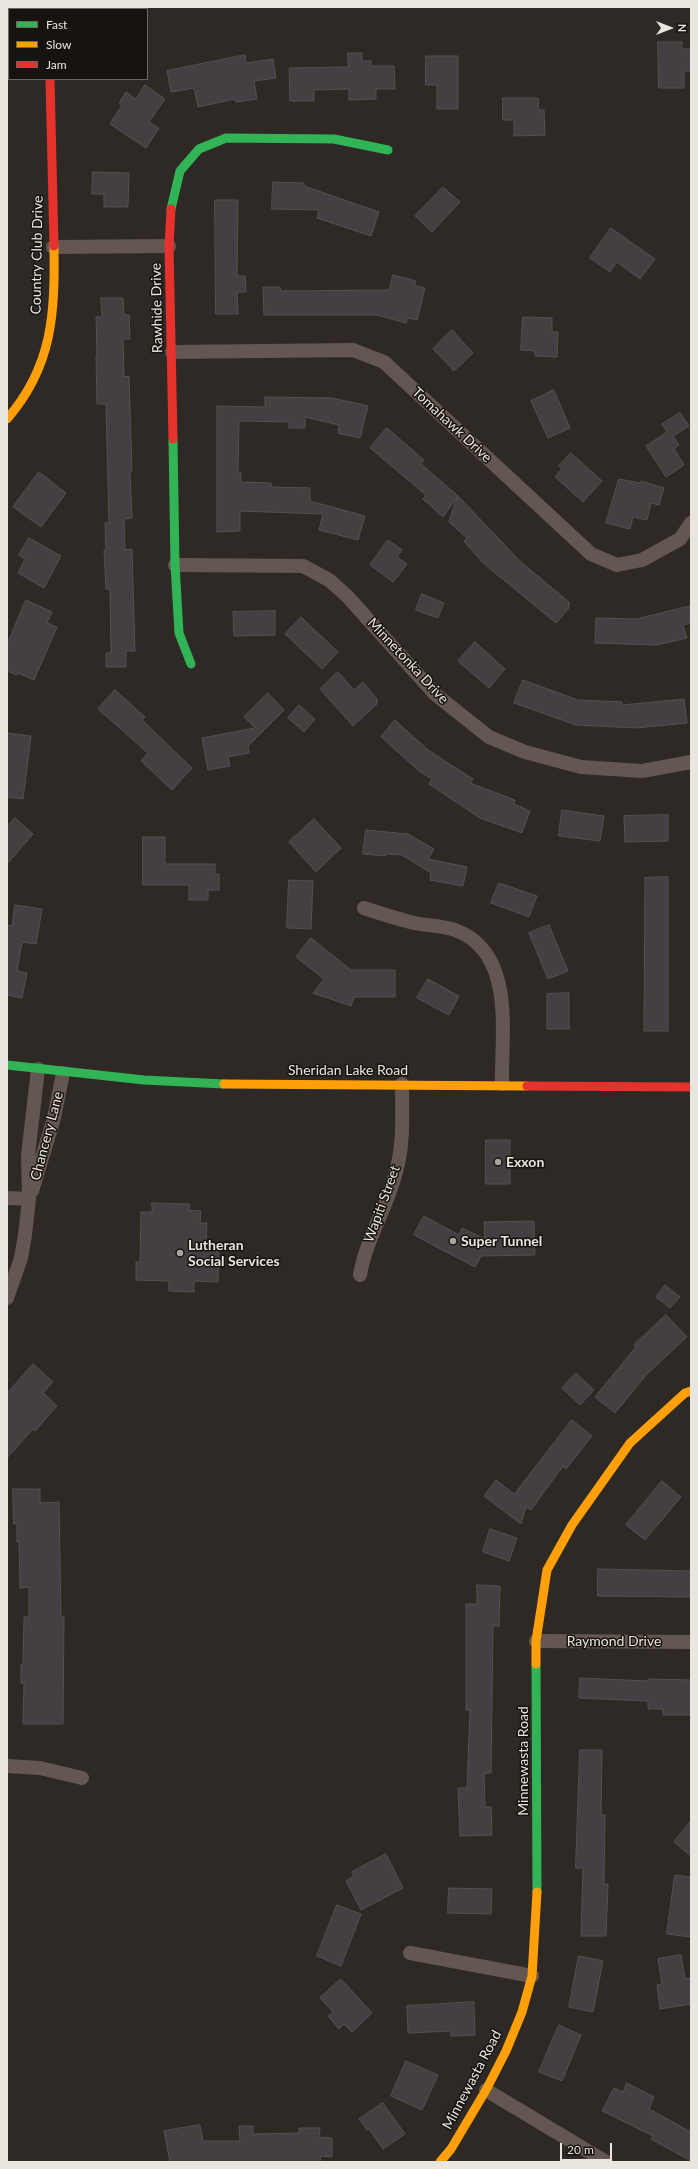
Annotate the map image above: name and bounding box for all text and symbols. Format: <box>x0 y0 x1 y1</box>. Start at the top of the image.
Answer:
legend <box>8 8 148 80</box>
north arrow <box>650 8 690 48</box>
text: Fast <box>46 17 67 32</box>
text: N <box>676 24 689 32</box>
text: Slow <box>46 37 71 52</box>
text: Jam <box>46 57 67 72</box>
street label: Country Club Drive <box>28 195 46 315</box>
street label: Rawhide Drive <box>148 263 166 353</box>
street label: Tomahawk Drive <box>409 384 495 466</box>
street label: Minnetonka Drive <box>364 615 452 707</box>
street label: Sheridan Lake Road <box>288 1062 408 1078</box>
street label: Chancery Lane <box>27 1090 67 1182</box>
place label: Exxon <box>506 1154 544 1170</box>
marker: Exxon <box>493 1157 503 1167</box>
street label: Wapiti Street <box>360 1163 404 1245</box>
place label: Super Tunnel <box>461 1233 542 1249</box>
marker: Super Tunnel <box>448 1236 458 1246</box>
place label: Lutheran Social Services <box>188 1237 280 1270</box>
marker: Lutheran Social Services <box>175 1248 185 1258</box>
street label: Raymond Drive <box>567 1633 661 1649</box>
street label: Minnewasta Road <box>515 1706 531 1816</box>
street label: Minnewasta Road <box>439 2028 505 2132</box>
scale bar <box>562 2135 614 2161</box>
text: 20 m <box>567 2142 594 2157</box>

